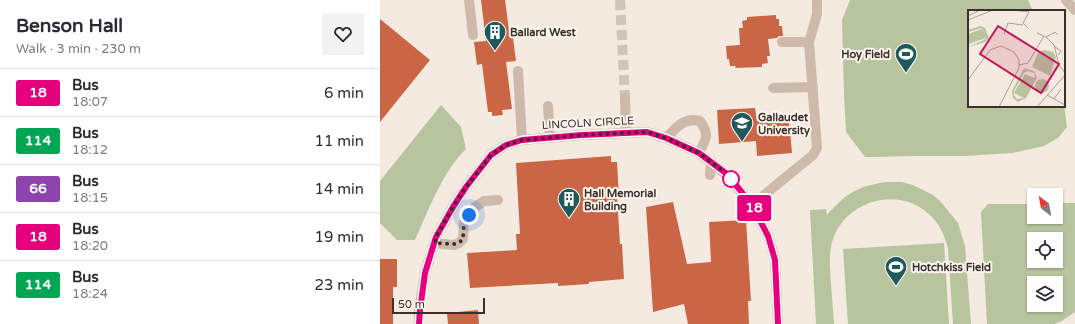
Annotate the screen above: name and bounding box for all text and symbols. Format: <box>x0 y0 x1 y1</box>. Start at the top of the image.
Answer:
inset map <box>968 10 1065 107</box>
button: heart <box>322 13 364 55</box>
text: Benson Hall <box>16 15 123 37</box>
building icon: Ballard West <box>482 19 508 52</box>
place label: Ballard West <box>510 26 576 39</box>
text: Walk · 3 min · 230 m <box>16 41 141 57</box>
sports icon: Hoy Field <box>893 41 919 74</box>
place label: Hoy Field <box>841 48 890 62</box>
text: Bus <box>72 76 99 94</box>
text: 18 <box>29 84 47 101</box>
text: 6 min <box>324 84 364 102</box>
text: 18:07 <box>72 94 108 110</box>
school or university icon: Gallaudet University <box>729 110 755 143</box>
place label: Gallaudet University <box>758 111 810 138</box>
street label: LINCOLN CIRCLE <box>542 114 634 132</box>
text: Bus <box>72 124 99 142</box>
text: 114 <box>25 132 51 149</box>
text: 11 min <box>315 132 364 150</box>
text: 18:12 <box>72 142 108 158</box>
unlabelled marker <box>722 170 740 188</box>
text: Bus <box>72 172 99 190</box>
text: 66 <box>29 180 47 197</box>
text: 14 min <box>315 180 364 198</box>
building icon: Hall Memorial Building <box>556 186 582 219</box>
place label: Hall Memorial Building <box>584 187 656 214</box>
north arrow <box>1027 188 1063 224</box>
map controls <box>1027 188 1063 312</box>
text: 18:15 <box>72 190 108 206</box>
line badge: 18 <box>736 195 772 221</box>
text: 18 <box>745 199 763 216</box>
your location <box>459 205 479 225</box>
text: Bus <box>72 220 99 238</box>
text: 18 <box>29 228 47 245</box>
text: 19 min <box>315 228 364 246</box>
button: locate <box>1027 232 1063 268</box>
text: 18:20 <box>72 238 108 254</box>
sports icon: Hotchkiss Field <box>883 254 909 287</box>
place label: Hotchkiss Field <box>912 261 991 274</box>
text: Bus <box>72 268 99 286</box>
text: 114 <box>25 276 51 293</box>
text: 23 min <box>315 276 364 294</box>
button: layers <box>1027 276 1063 312</box>
text: 18:24 <box>72 286 108 302</box>
scale bar <box>392 296 485 315</box>
text: 50 m <box>398 298 425 311</box>

